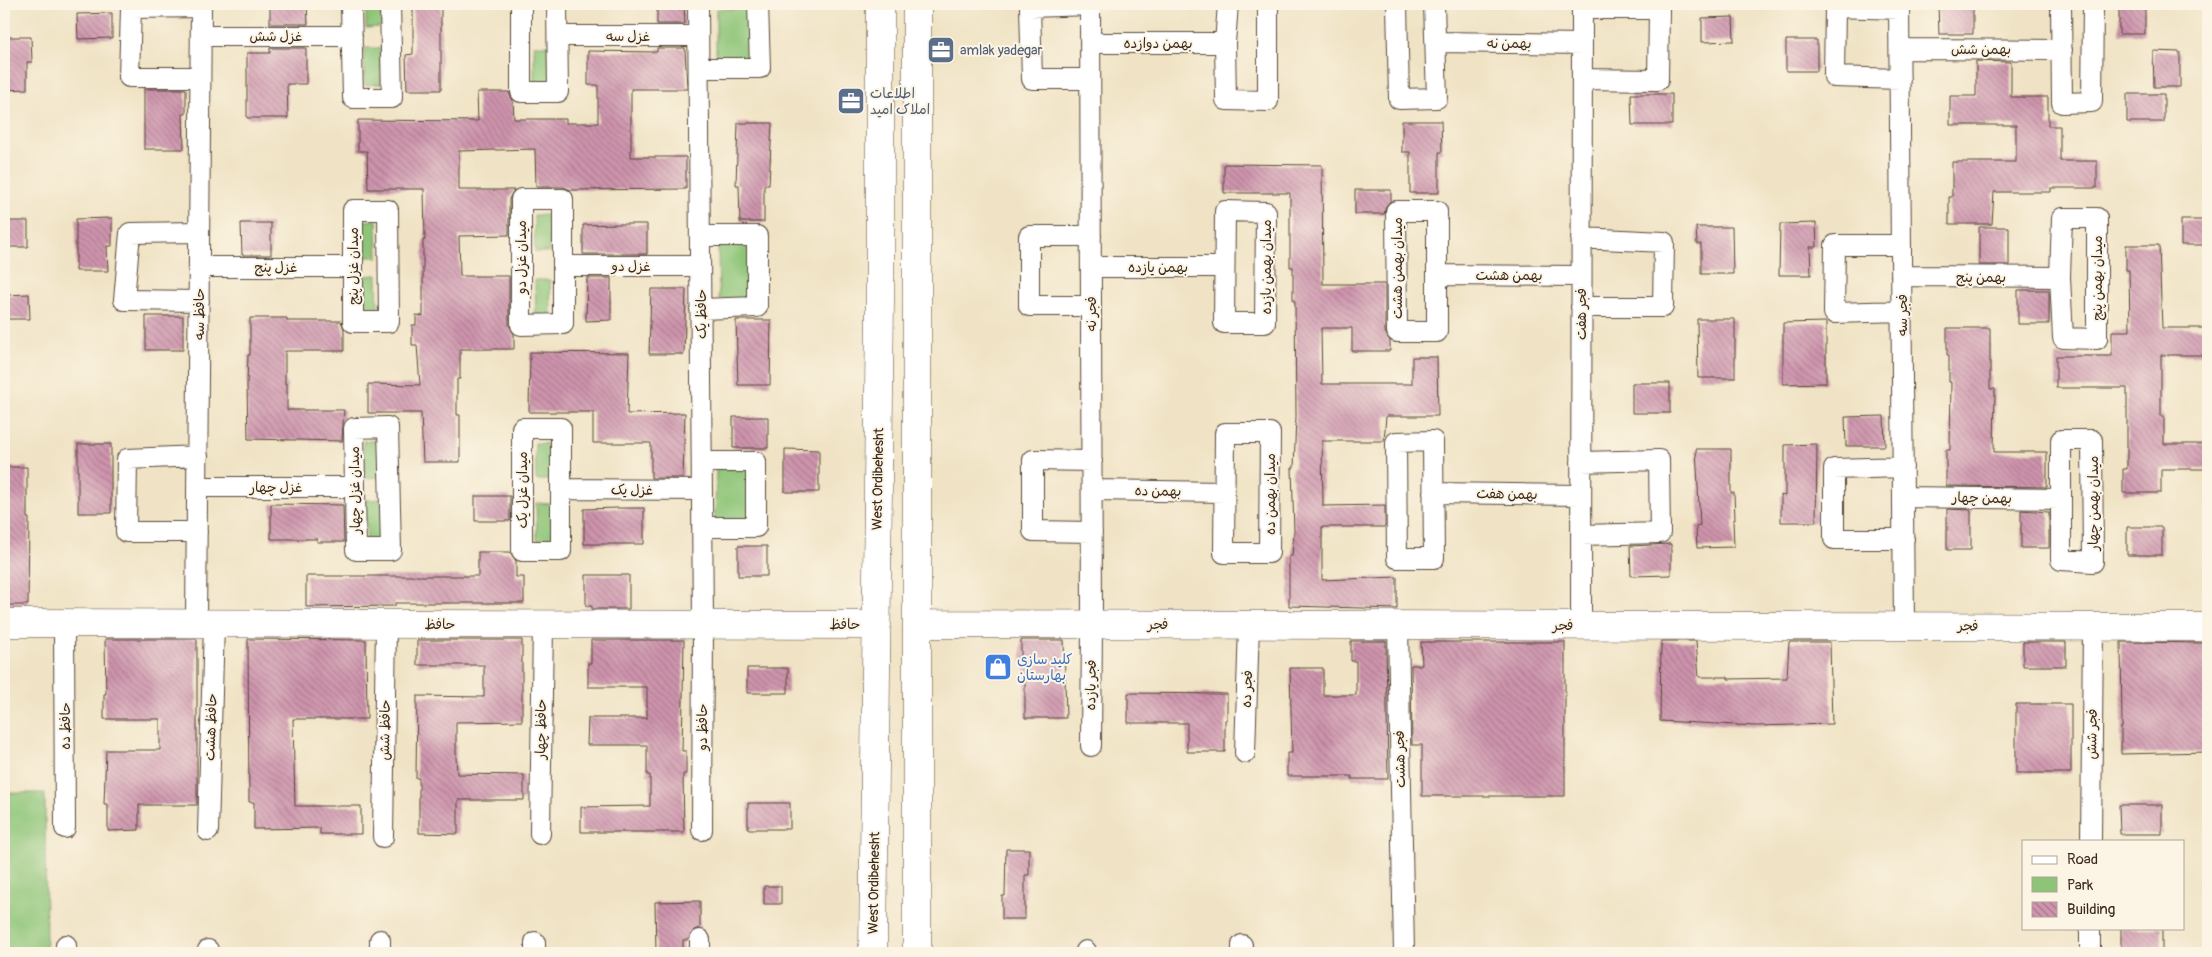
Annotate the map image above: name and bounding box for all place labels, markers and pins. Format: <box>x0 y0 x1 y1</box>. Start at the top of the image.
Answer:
office icon: amlak yadegar <box>926 35 956 65</box>
place label: amlak yadegar <box>960 42 1043 59</box>
place label: اطلاعات املاک امید <box>870 85 930 118</box>
office icon: اطلاعات املاک امید <box>836 86 866 116</box>
place label: کلید سازی بهارستان <box>1017 651 1072 684</box>
shop icon: کلید سازی بهارستان <box>983 652 1013 682</box>

